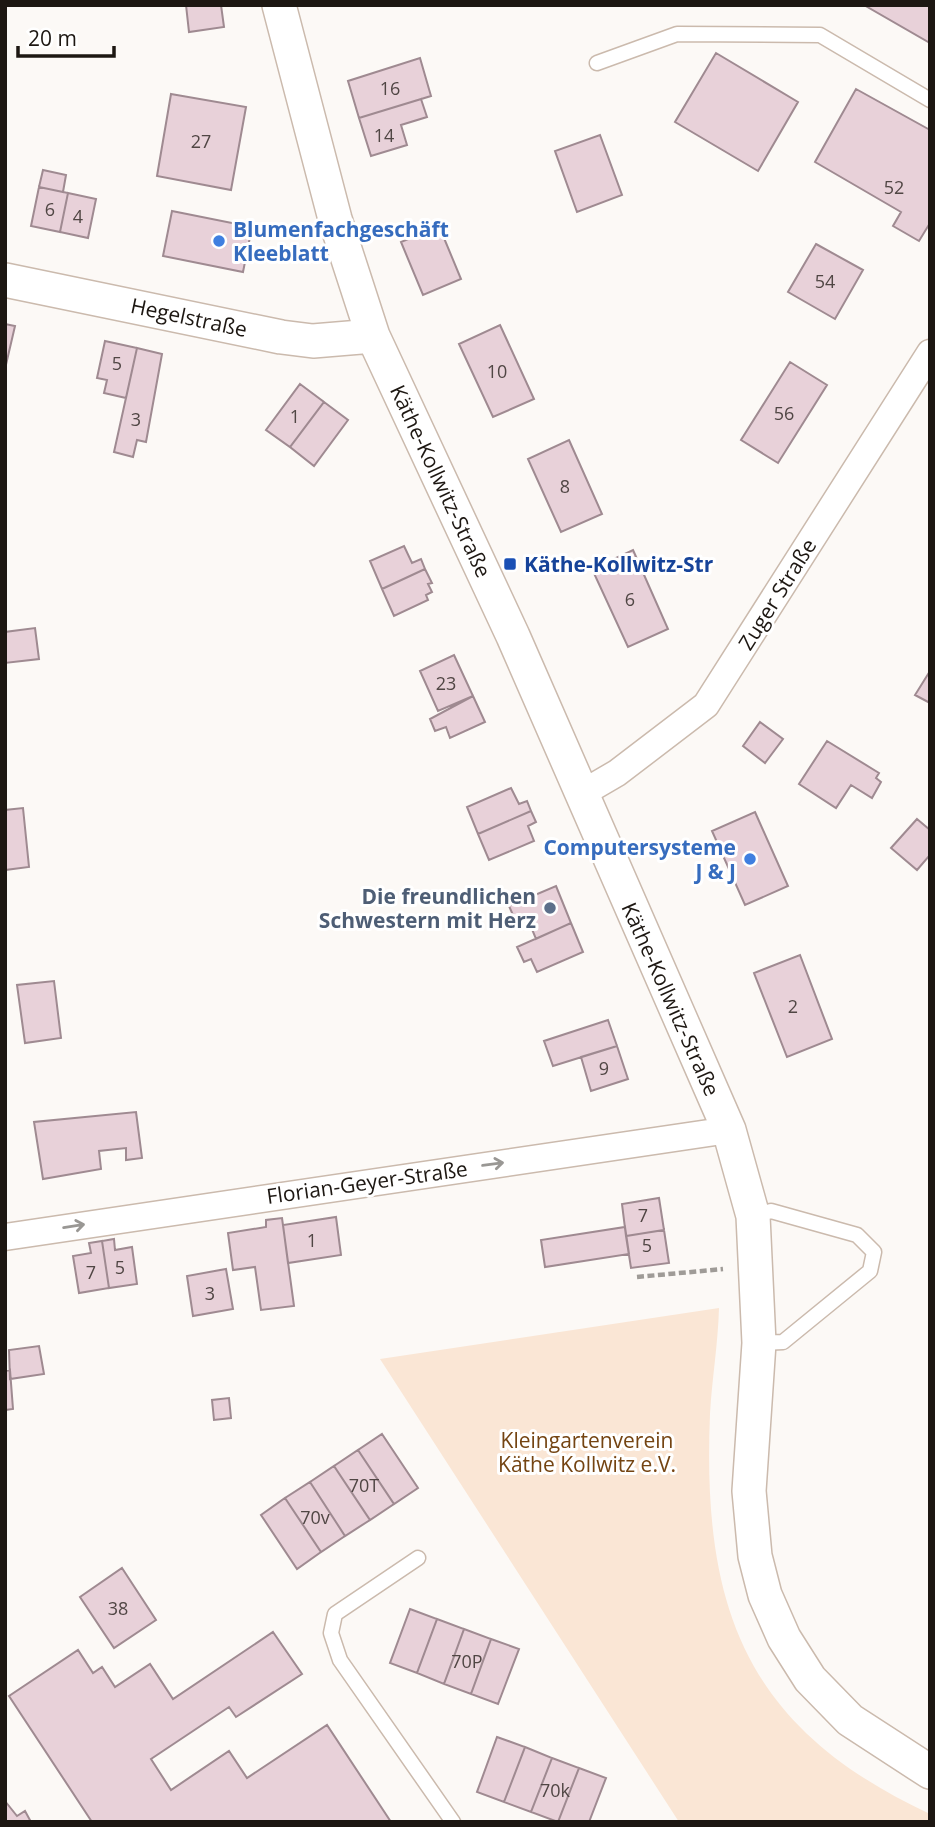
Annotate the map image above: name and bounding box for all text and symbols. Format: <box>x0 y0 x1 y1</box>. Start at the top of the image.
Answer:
scale bar <box>18 14 114 58</box>
text: 20 m <box>28 24 77 52</box>
house number: 16 <box>380 76 400 100</box>
house number: 14 <box>374 123 394 147</box>
house number: 27 <box>191 129 211 153</box>
house number: 52 <box>884 175 904 199</box>
house number: 6 <box>45 197 55 221</box>
house number: 4 <box>73 204 83 228</box>
place label: Blumenfachgeschäft Kleeblatt <box>233 215 449 267</box>
marker: Blumenfachgeschäft Kleeblatt <box>211 233 227 249</box>
house number: 54 <box>815 269 835 293</box>
street label: Hegelstraße <box>128 291 250 343</box>
house number: 5 <box>112 351 122 375</box>
house number: 10 <box>487 359 507 383</box>
street label: Käthe-Kollwitz-Straße <box>384 380 498 582</box>
house number: 56 <box>774 401 794 425</box>
house number: 1 <box>290 404 300 428</box>
house number: 3 <box>131 407 141 431</box>
house number: 8 <box>560 474 570 498</box>
street label: Zuger Straße <box>732 533 822 655</box>
place label: Käthe-Kollwitz-Str <box>524 550 714 578</box>
marker: Käthe-Kollwitz-Str <box>502 556 518 572</box>
house number: 6 <box>625 587 635 611</box>
house number: 23 <box>436 671 456 695</box>
place label: Computersysteme J & J <box>543 833 736 885</box>
marker: Computersysteme J & J <box>742 851 758 867</box>
place label: Die freundlichen Schwestern mit Herz <box>319 882 536 934</box>
street label: Käthe-Kollwitz-Straße <box>616 898 726 1100</box>
marker: Die freundlichen Schwestern mit Herz <box>542 900 558 916</box>
house number: 2 <box>788 994 798 1018</box>
house number: 9 <box>599 1056 609 1080</box>
street label: Florian-Geyer-Straße <box>265 1154 469 1210</box>
one-way arrow <box>481 1157 503 1170</box>
house number: 7 <box>638 1203 648 1227</box>
one-way arrow <box>62 1220 85 1233</box>
house number: 1 <box>307 1228 317 1252</box>
house number: 5 <box>642 1233 652 1257</box>
house number: 5 <box>115 1255 125 1279</box>
house number: 7 <box>86 1260 96 1284</box>
house number: 3 <box>205 1281 215 1305</box>
park label: Kleingartenverein Käthe Kollwitz e.V. <box>498 1426 676 1478</box>
house number: 70T <box>349 1473 379 1497</box>
house number: 70v <box>300 1505 330 1529</box>
house number: 38 <box>108 1596 128 1620</box>
house number: 70P <box>451 1649 483 1673</box>
house number: 70k <box>540 1778 571 1802</box>

